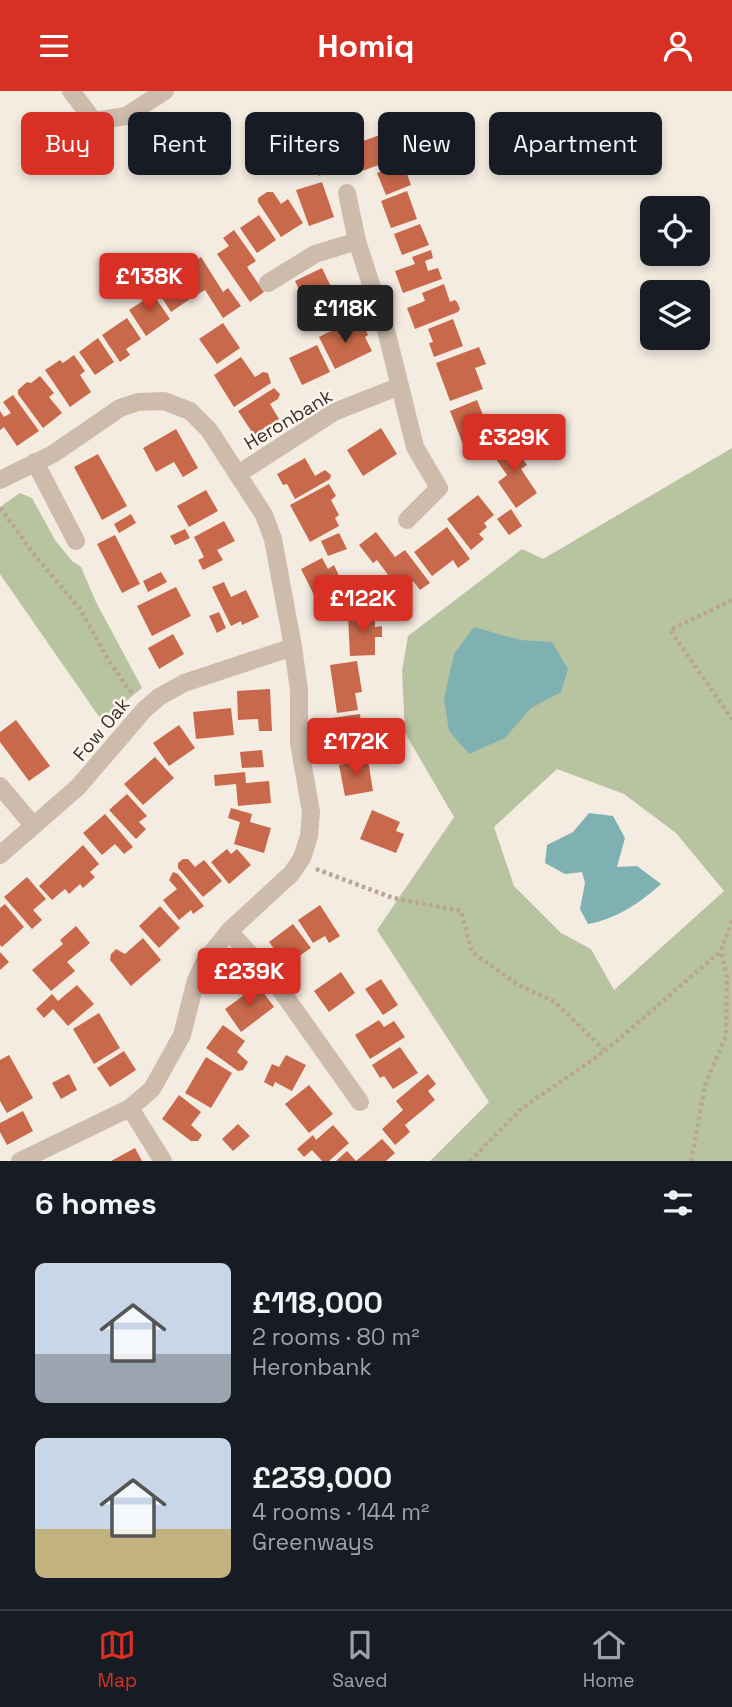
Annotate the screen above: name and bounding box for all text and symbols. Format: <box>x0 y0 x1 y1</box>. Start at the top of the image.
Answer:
text: Homiq <box>318 26 414 66</box>
icon: menu <box>35 27 73 65</box>
icon: person <box>659 27 697 65</box>
chip: Buy <box>21 112 114 175</box>
chip: Rent <box>128 112 231 175</box>
chip: Filters <box>245 112 364 175</box>
chip: New <box>378 112 475 175</box>
chip: Apartment <box>489 112 662 175</box>
map controls <box>640 196 710 350</box>
button: locate <box>640 196 710 266</box>
pin: £138K <box>100 253 198 313</box>
text: £138K <box>115 261 183 291</box>
button: layers <box>640 280 710 350</box>
pin: £118K <box>296 285 394 345</box>
text: £118K <box>313 293 377 323</box>
street label: Heronbank <box>239 383 337 456</box>
pin: £329K <box>465 415 563 474</box>
text: £329K <box>479 422 549 452</box>
pin: £122K <box>314 575 412 635</box>
text: £122K <box>330 583 396 613</box>
street label: Fow Oak <box>67 692 135 766</box>
pin: £172K <box>307 719 405 778</box>
text: £172K <box>323 726 389 756</box>
pin: £239K <box>200 949 298 1008</box>
text: £239K <box>214 956 284 986</box>
text: 6 homes <box>35 1184 157 1223</box>
icon: filters <box>659 1184 697 1222</box>
text: £118,000 <box>252 1283 383 1322</box>
icon: home <box>91 1291 175 1375</box>
text: 2 rooms · 80 m² <box>252 1322 420 1352</box>
text: Heronbank <box>252 1352 372 1382</box>
text: £239,000 <box>252 1458 392 1497</box>
icon: home <box>91 1466 175 1550</box>
text: 4 rooms · 144 m² <box>252 1497 429 1527</box>
text: Greenways <box>252 1527 374 1557</box>
tab: Map <box>98 1626 137 1693</box>
tab: Saved <box>332 1626 388 1693</box>
tab: Home <box>583 1626 634 1693</box>

